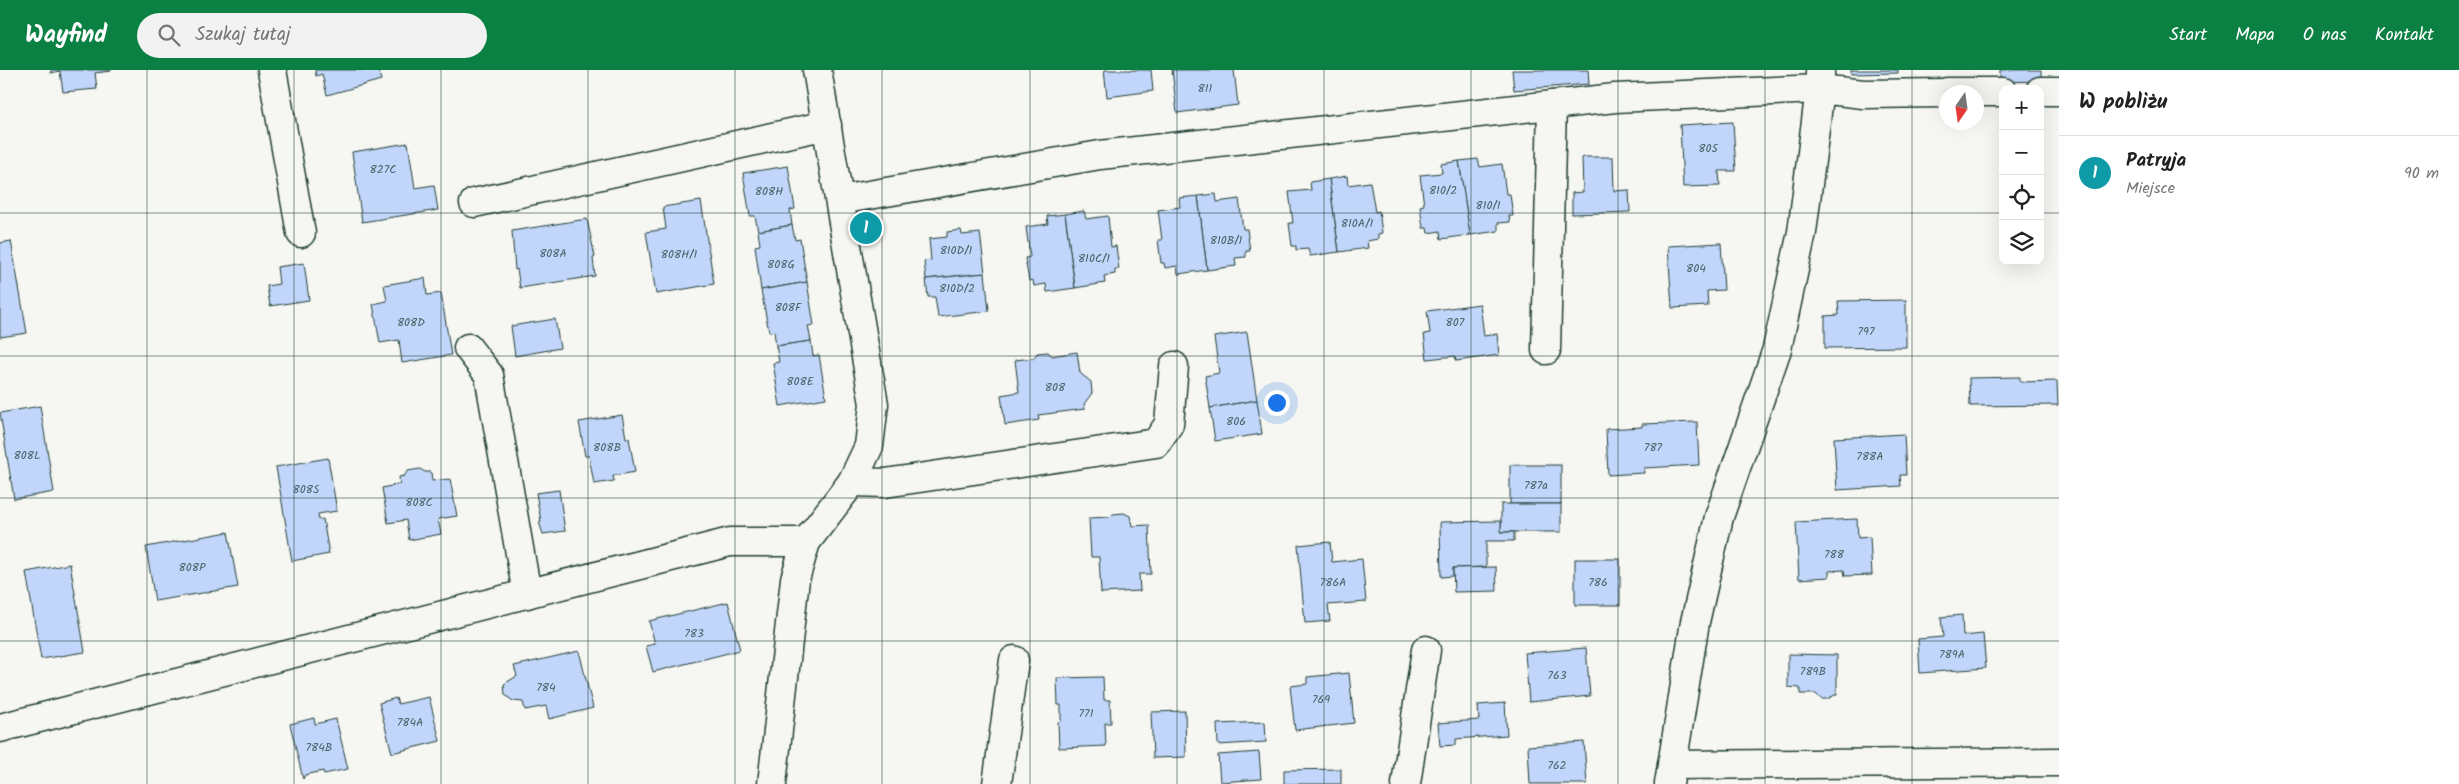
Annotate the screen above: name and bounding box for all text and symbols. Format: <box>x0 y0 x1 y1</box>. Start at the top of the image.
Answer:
search box <box>137 13 487 58</box>
text: Wayfind <box>25 16 107 55</box>
text: Szukaj tutaj <box>195 20 291 50</box>
icon: search <box>155 21 183 49</box>
text: Start <box>2169 21 2207 50</box>
text: Mapa <box>2235 21 2275 50</box>
text: O nas <box>2303 21 2347 50</box>
text: Kontakt <box>2375 21 2434 50</box>
house number: 811 <box>1198 79 1213 98</box>
north arrow <box>1939 85 1984 130</box>
map controls <box>1999 85 2044 265</box>
button: + <box>1999 85 2044 130</box>
text: W pobliżu <box>2079 86 2167 119</box>
button: − <box>1999 130 2044 175</box>
house number: 805 <box>1698 139 1719 158</box>
text: Patryja <box>2126 146 2186 176</box>
house number: 827C <box>370 160 396 179</box>
text: 1 <box>2093 161 2097 186</box>
text: 90 m <box>2404 161 2439 186</box>
button: locate <box>1999 175 2044 220</box>
text: Miejsce <box>2126 176 2175 201</box>
house number: 810/2 <box>1429 181 1457 200</box>
house number: 808H <box>755 182 783 201</box>
house number: 810/1 <box>1475 196 1501 215</box>
pin: 1 <box>850 209 882 247</box>
house number: 810A/1 <box>1341 214 1373 233</box>
button: layers <box>1999 220 2044 265</box>
house number: 810B/1 <box>1210 231 1243 250</box>
house number: 810D/1 <box>940 241 973 260</box>
house number: 808A <box>539 244 567 263</box>
house number: 808H/1 <box>661 245 697 264</box>
house number: 810C/1 <box>1078 249 1110 268</box>
house number: 808G <box>767 255 795 274</box>
house number: 804 <box>1686 259 1706 278</box>
house number: 810D/2 <box>939 279 975 298</box>
house number: 808F <box>775 298 803 317</box>
house number: 808D <box>397 313 425 332</box>
house number: 807 <box>1446 313 1465 332</box>
house number: 797 <box>1858 322 1875 341</box>
house number: 808E <box>786 372 815 391</box>
house number: 808 <box>1045 378 1066 397</box>
your location <box>1264 390 1290 416</box>
house number: 806 <box>1226 412 1246 431</box>
house number: 808B <box>593 438 621 457</box>
house number: 787 <box>1644 438 1663 457</box>
house number: 808L <box>13 446 41 465</box>
house number: 788A <box>1856 447 1884 466</box>
house number: 787a <box>1524 476 1548 495</box>
house number: 808S <box>293 480 320 499</box>
house number: 808C <box>405 493 433 512</box>
house number: 788 <box>1824 545 1845 564</box>
house number: 808P <box>179 558 206 577</box>
house number: 786A <box>1320 573 1346 592</box>
house number: 786 <box>1588 573 1608 592</box>
house number: 783 <box>684 624 704 643</box>
house number: 789A <box>1939 645 1965 664</box>
house number: 789B <box>1800 662 1826 681</box>
house number: 763 <box>1547 666 1567 685</box>
house number: 784 <box>536 678 556 697</box>
house number: 769 <box>1312 690 1330 709</box>
house number: 771 <box>1079 704 1094 723</box>
house number: 784A <box>397 713 423 732</box>
house number: 784B <box>305 738 333 757</box>
house number: 762 <box>1547 756 1567 775</box>

